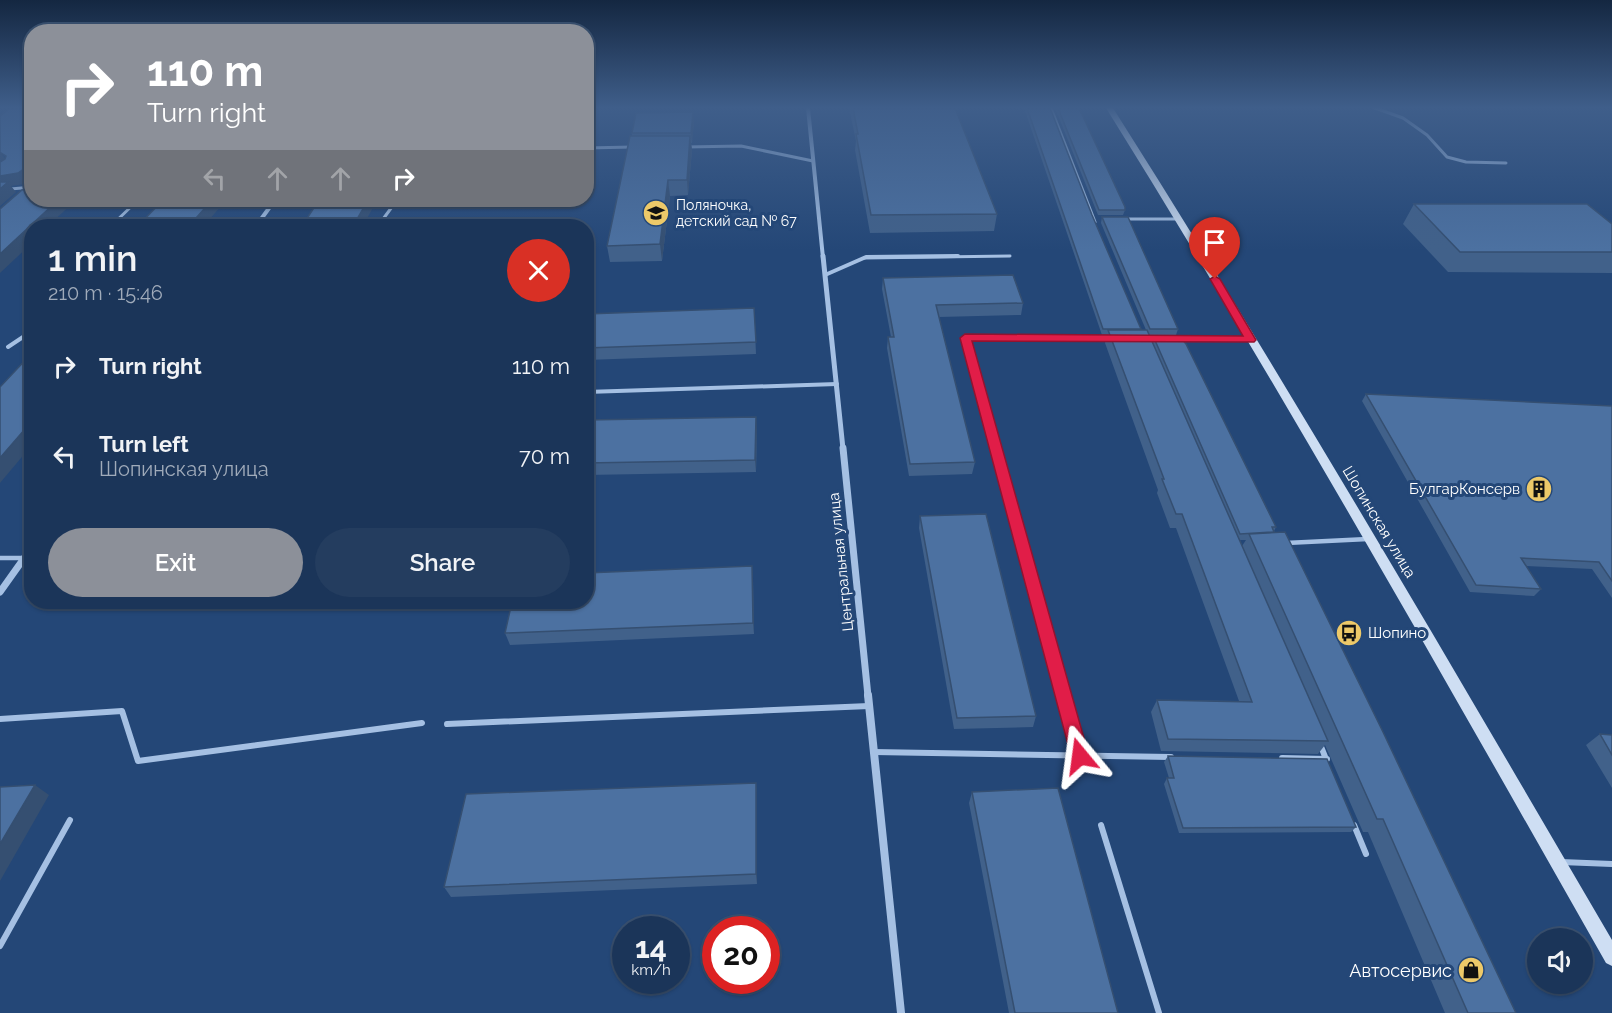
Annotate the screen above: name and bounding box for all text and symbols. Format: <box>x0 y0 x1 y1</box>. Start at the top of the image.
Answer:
text: 110 m <box>147 47 263 96</box>
icon: right <box>48 48 126 126</box>
text: Turn right <box>147 97 266 128</box>
icon: left <box>198 162 231 195</box>
icon: ahead <box>261 162 294 195</box>
icon: ahead <box>324 162 357 195</box>
icon: right <box>387 162 420 195</box>
place label: Поляночка, детский сад № 67 <box>676 197 797 229</box>
school or university icon: Поляночка, детский сад № 67 <box>641 198 671 228</box>
pin <box>1189 217 1240 279</box>
icon: arrive <box>1198 226 1231 259</box>
text: 1 min <box>48 237 137 279</box>
button: close <box>507 239 570 302</box>
text: 210 m · 15:46 <box>48 281 163 305</box>
icon: right <box>48 350 81 383</box>
text: Turn right <box>99 353 202 379</box>
text: 110 m <box>512 353 570 379</box>
text: Turn left <box>99 431 189 457</box>
icon: left <box>48 440 81 473</box>
text: 70 m <box>519 443 570 469</box>
text: Шопинская улица <box>99 457 269 481</box>
street label: Шопинская улица <box>1339 463 1419 581</box>
building icon: БулгарКонсерв <box>1524 474 1554 504</box>
place label: БулгарКонсерв <box>1409 480 1520 498</box>
street label: Центральная улица <box>825 492 857 632</box>
button: Exit <box>48 528 303 597</box>
button: Share <box>315 528 570 597</box>
bus stop icon: Шопино <box>1334 618 1364 648</box>
place label: Шопино <box>1368 624 1426 642</box>
position arrow <box>1048 724 1112 788</box>
speed limit sign: 20 <box>702 916 780 994</box>
map controls <box>1527 928 1593 994</box>
button: sound <box>1527 928 1593 994</box>
text: 14 <box>635 930 667 965</box>
shop icon: Автосервис <box>1456 955 1486 985</box>
place label: Автосервис <box>1349 960 1452 981</box>
text: km/h <box>631 961 671 979</box>

